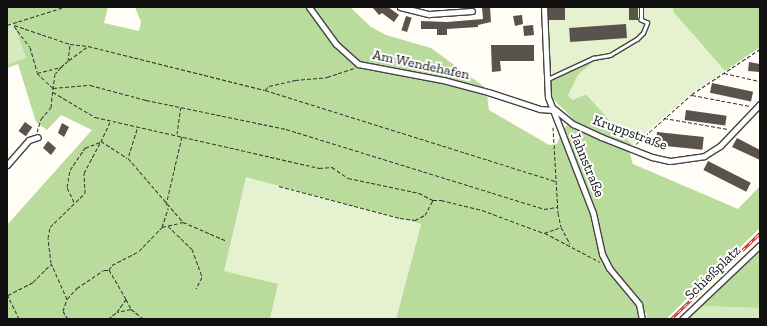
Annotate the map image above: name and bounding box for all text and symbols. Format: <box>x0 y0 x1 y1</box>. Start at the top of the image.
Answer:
street label: Am Wendehafen <box>371 46 471 84</box>
street label: Kruppstraße <box>591 112 669 154</box>
street label: Jahnstraße <box>566 130 608 200</box>
street label: Schießplatz <box>682 242 744 304</box>

